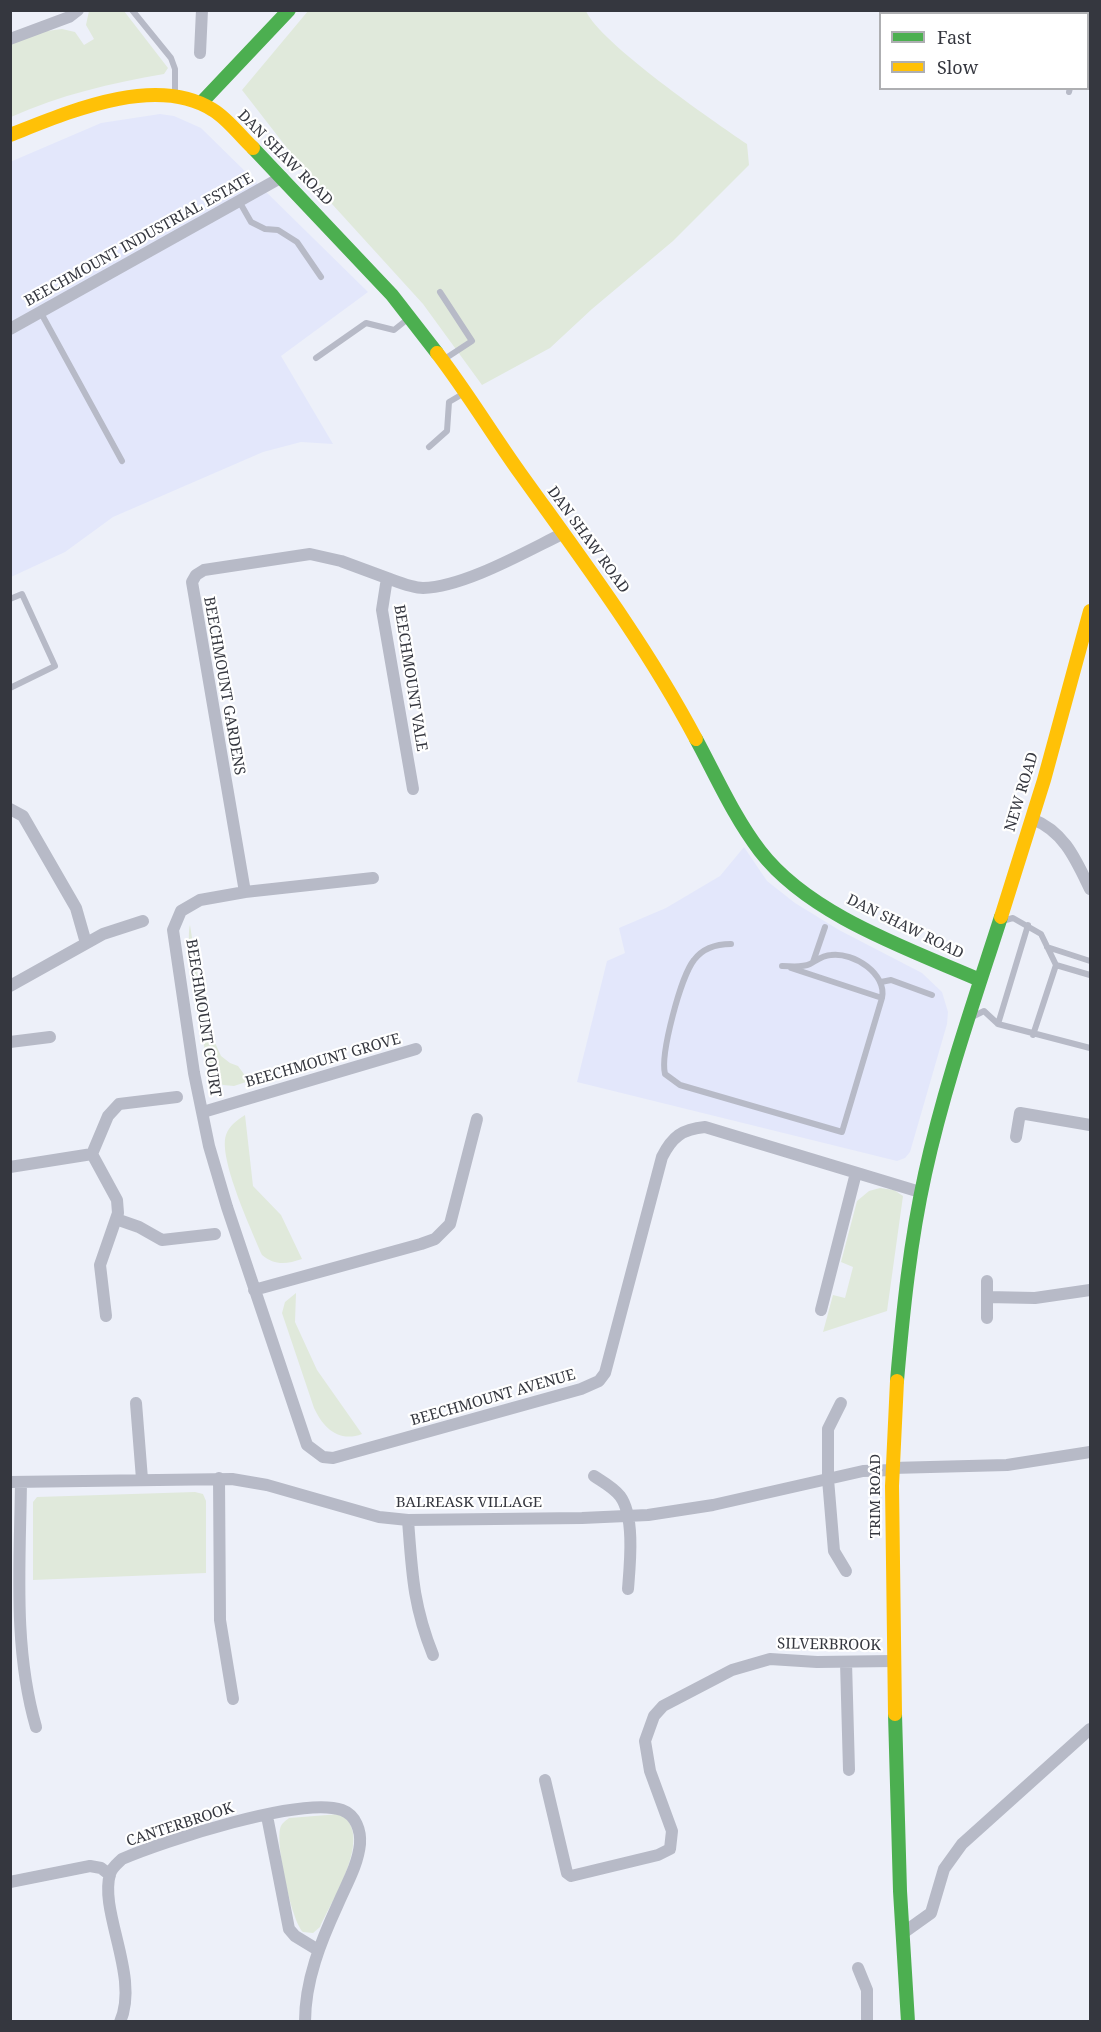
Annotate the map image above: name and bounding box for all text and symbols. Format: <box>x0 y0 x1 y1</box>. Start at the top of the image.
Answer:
legend <box>879 12 1089 90</box>
text: Fast <box>937 25 972 49</box>
text: Slow <box>937 55 978 79</box>
street label: DAN SHAW ROAD <box>234 107 336 209</box>
street label: BEECHMOUNT INDUSTRIAL ESTATE <box>22 169 256 311</box>
street label: DAN SHAW ROAD <box>543 483 633 597</box>
street label: BEECHMOUNT GARDENS <box>199 595 249 777</box>
street label: BEECHMOUNT VALE <box>390 603 430 753</box>
street label: NEW ROAD <box>1001 750 1043 834</box>
street label: DAN SHAW ROAD <box>844 891 966 963</box>
street label: BEECHMOUNT COURT <box>182 938 224 1098</box>
street label: BEECHMOUNT GROVE <box>243 1030 403 1092</box>
street label: BEECHMOUNT AVENUE <box>409 1366 577 1430</box>
street label: TRIM ROAD <box>867 1454 885 1538</box>
street label: BALREASK VILLAGE <box>396 1494 542 1512</box>
street label: SILVERBROOK <box>777 1635 881 1655</box>
street label: CANTERBROOK <box>124 1799 236 1851</box>

